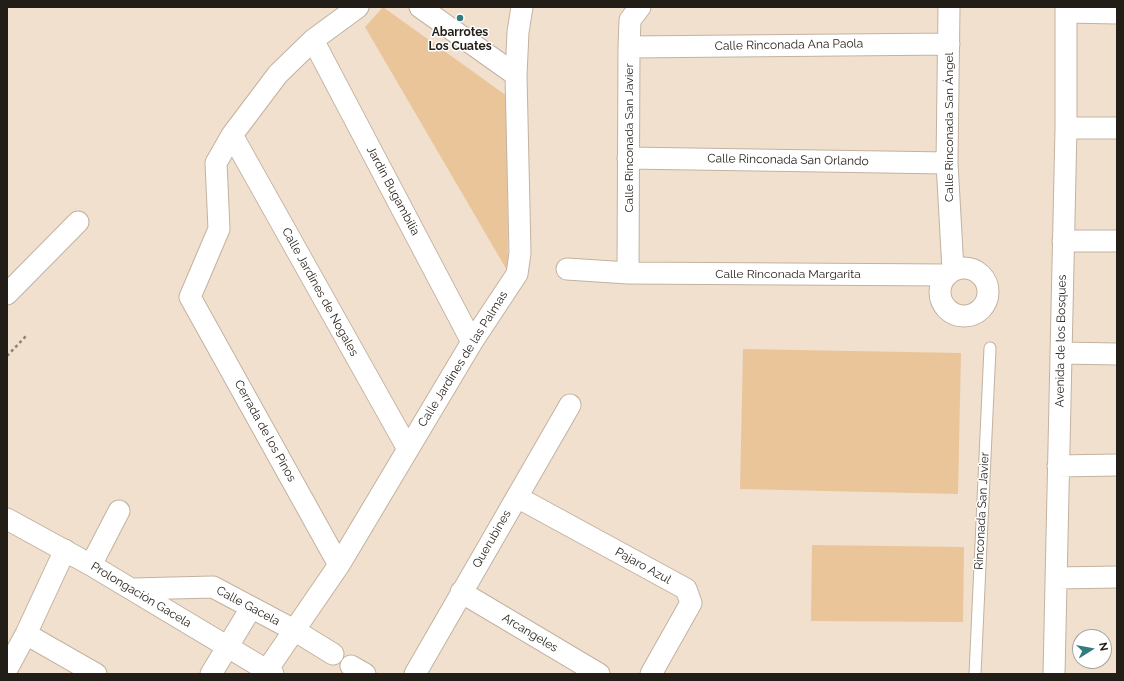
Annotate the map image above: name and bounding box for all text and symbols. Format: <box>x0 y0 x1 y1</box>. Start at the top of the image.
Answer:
marker: Abarrotes Los Cuates <box>455 13 465 23</box>
place label: Abarrotes Los Cuates <box>428 25 492 53</box>
street label: Calle Rinconada Ana Paola <box>715 37 863 53</box>
street label: Calle Rinconada San Ángel <box>942 52 956 202</box>
street label: Calle Rinconada San Javier <box>622 63 636 213</box>
street label: Jardin Bugambilia <box>363 144 423 238</box>
street label: Calle Rinconada San Orlando <box>707 151 869 169</box>
street label: Calle Jardines de Nogales <box>279 225 361 359</box>
street label: Calle Rinconada Margarita <box>715 267 861 281</box>
street label: Avenida de los Bosques <box>1053 275 1069 407</box>
street label: Calle Jardines de las Palmas <box>415 288 511 430</box>
street label: Cerrada de los Pinos <box>231 378 299 484</box>
street label: Rinconada San Javier <box>972 452 992 570</box>
street label: Querubines <box>470 508 514 570</box>
street label: Pajaro Azul <box>612 545 674 587</box>
street label: Prolongación Gacela <box>88 559 194 631</box>
street label: Calle Gacela <box>214 583 282 629</box>
street label: Arcangeles <box>499 611 561 655</box>
north arrow <box>1072 629 1112 669</box>
text: N <box>1096 641 1110 652</box>

